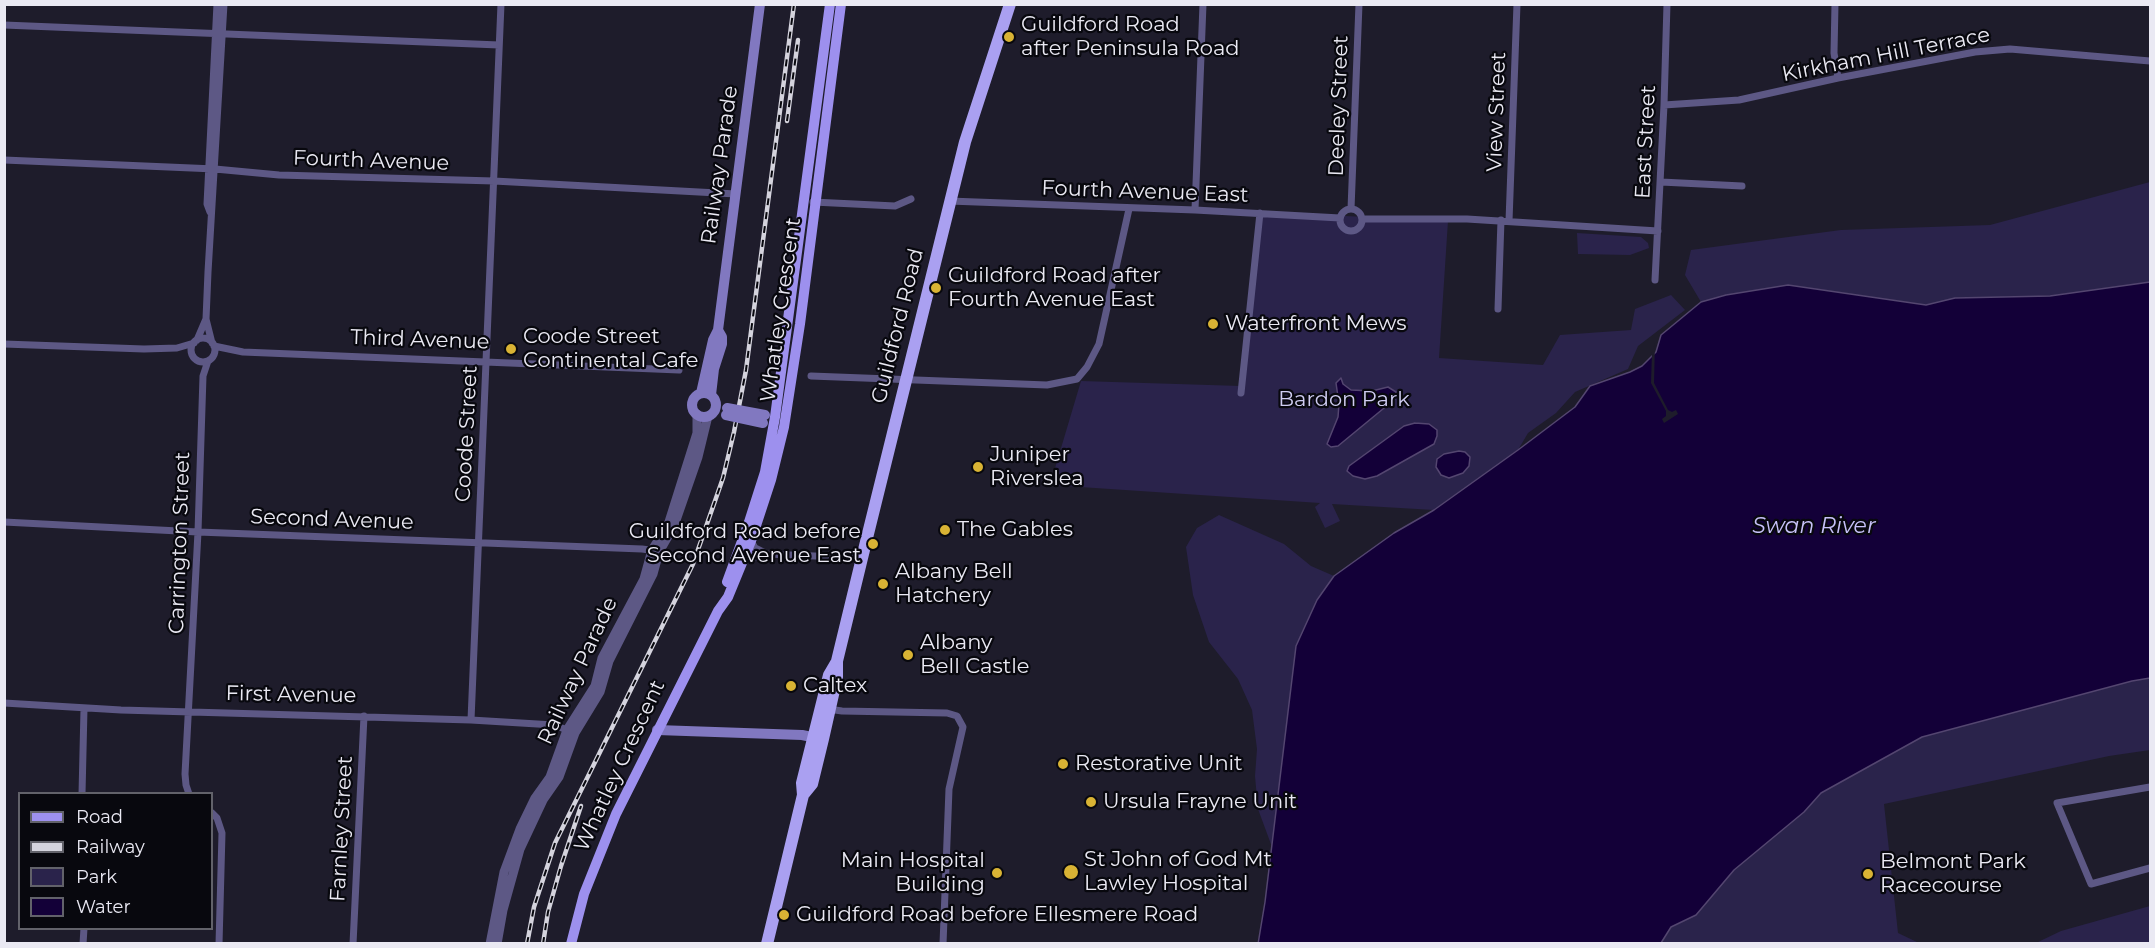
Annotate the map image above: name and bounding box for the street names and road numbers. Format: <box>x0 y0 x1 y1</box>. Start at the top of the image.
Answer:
street label: Kirkham Hill Terrace <box>1780 22 1992 88</box>
street label: Deeley Street <box>1324 35 1354 177</box>
street label: View Street <box>1482 52 1512 172</box>
street label: Railway Parade <box>696 84 744 246</box>
street label: East Street <box>1630 84 1662 200</box>
street label: Fourth Avenue <box>292 146 450 176</box>
street label: Fourth Avenue East <box>1041 176 1249 208</box>
street label: Whatley Crescent <box>756 216 806 404</box>
street label: Guildford Road <box>867 246 929 406</box>
street label: Third Avenue <box>350 325 490 355</box>
street label: Coode Street <box>451 365 483 503</box>
street label: Carrington Street <box>164 451 196 635</box>
street label: Second Avenue <box>250 505 414 535</box>
street label: Railway Parade <box>533 593 623 749</box>
street label: Whatley Crescent <box>569 676 671 856</box>
street label: First Avenue <box>225 681 357 709</box>
street label: Farnley Street <box>326 755 358 903</box>

